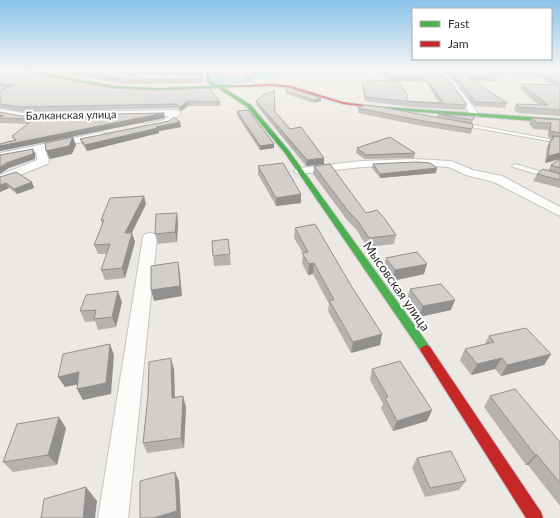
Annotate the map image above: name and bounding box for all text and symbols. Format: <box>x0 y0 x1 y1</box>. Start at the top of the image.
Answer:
legend <box>412 8 552 60</box>
text: Fast <box>448 16 470 31</box>
text: Jam <box>448 36 469 51</box>
street label: Балканская улица <box>26 107 116 122</box>
street label: Мысовская улица <box>360 238 434 334</box>

